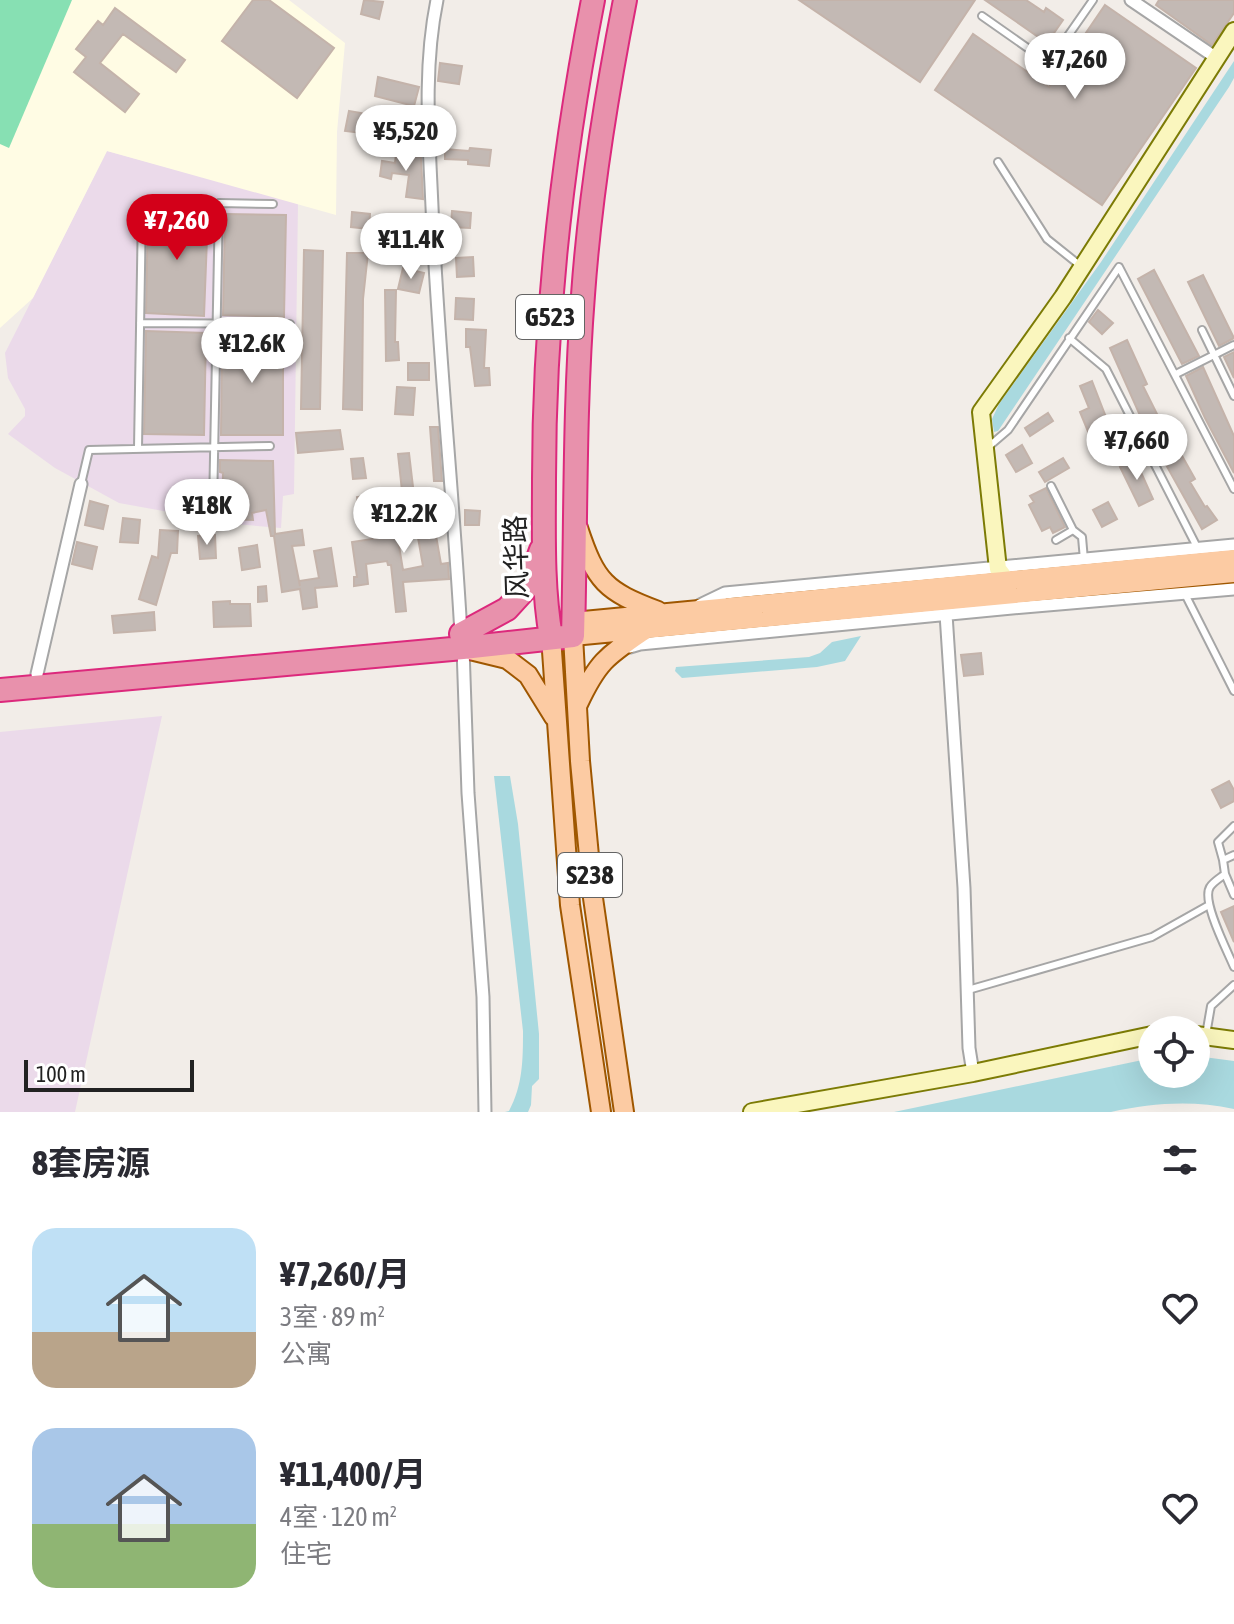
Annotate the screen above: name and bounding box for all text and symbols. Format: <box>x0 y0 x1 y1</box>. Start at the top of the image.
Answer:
pin: ¥7,260 <box>1010 33 1140 101</box>
text: ¥7,260 <box>1042 44 1108 74</box>
pin: ¥5,520 <box>341 105 471 173</box>
text: ¥5,520 <box>373 116 439 146</box>
pin: ¥7,260 <box>112 194 242 262</box>
text: ¥7,260 <box>144 205 210 235</box>
pin: ¥11.4K <box>346 213 476 281</box>
text: ¥11.4K <box>378 224 444 254</box>
road number: G523 <box>516 295 584 339</box>
pin: ¥12.6K <box>187 317 317 385</box>
text: ¥12.6K <box>219 328 285 358</box>
pin: ¥7,660 <box>1072 414 1202 482</box>
text: ¥7,660 <box>1104 425 1170 455</box>
pin: ¥18K <box>160 479 254 547</box>
pin: ¥12.2K <box>339 487 469 555</box>
text: ¥18K <box>183 490 231 520</box>
text: ¥12.2K <box>371 498 437 528</box>
street label: 风华路 <box>499 514 533 600</box>
road number: S238 <box>558 853 622 897</box>
map controls <box>1138 1016 1210 1088</box>
button: locate <box>1138 1016 1210 1088</box>
scale bar <box>24 1056 194 1092</box>
text: 100 m <box>36 1061 86 1087</box>
icon: filters <box>1158 1138 1202 1182</box>
text: 8套房源 <box>32 1143 150 1182</box>
text: ¥7,260/月 <box>280 1254 411 1293</box>
icon: home <box>96 1260 192 1356</box>
icon: heart <box>1158 1286 1202 1330</box>
text: 3室 · 89 m² <box>280 1302 385 1332</box>
text: 公寓 <box>280 1339 332 1369</box>
text: ¥11,400/月 <box>280 1454 427 1493</box>
icon: home <box>96 1460 192 1556</box>
icon: heart <box>1158 1486 1202 1530</box>
text: 4室 · 120 m² <box>280 1502 397 1532</box>
text: 住宅 <box>280 1539 332 1569</box>

